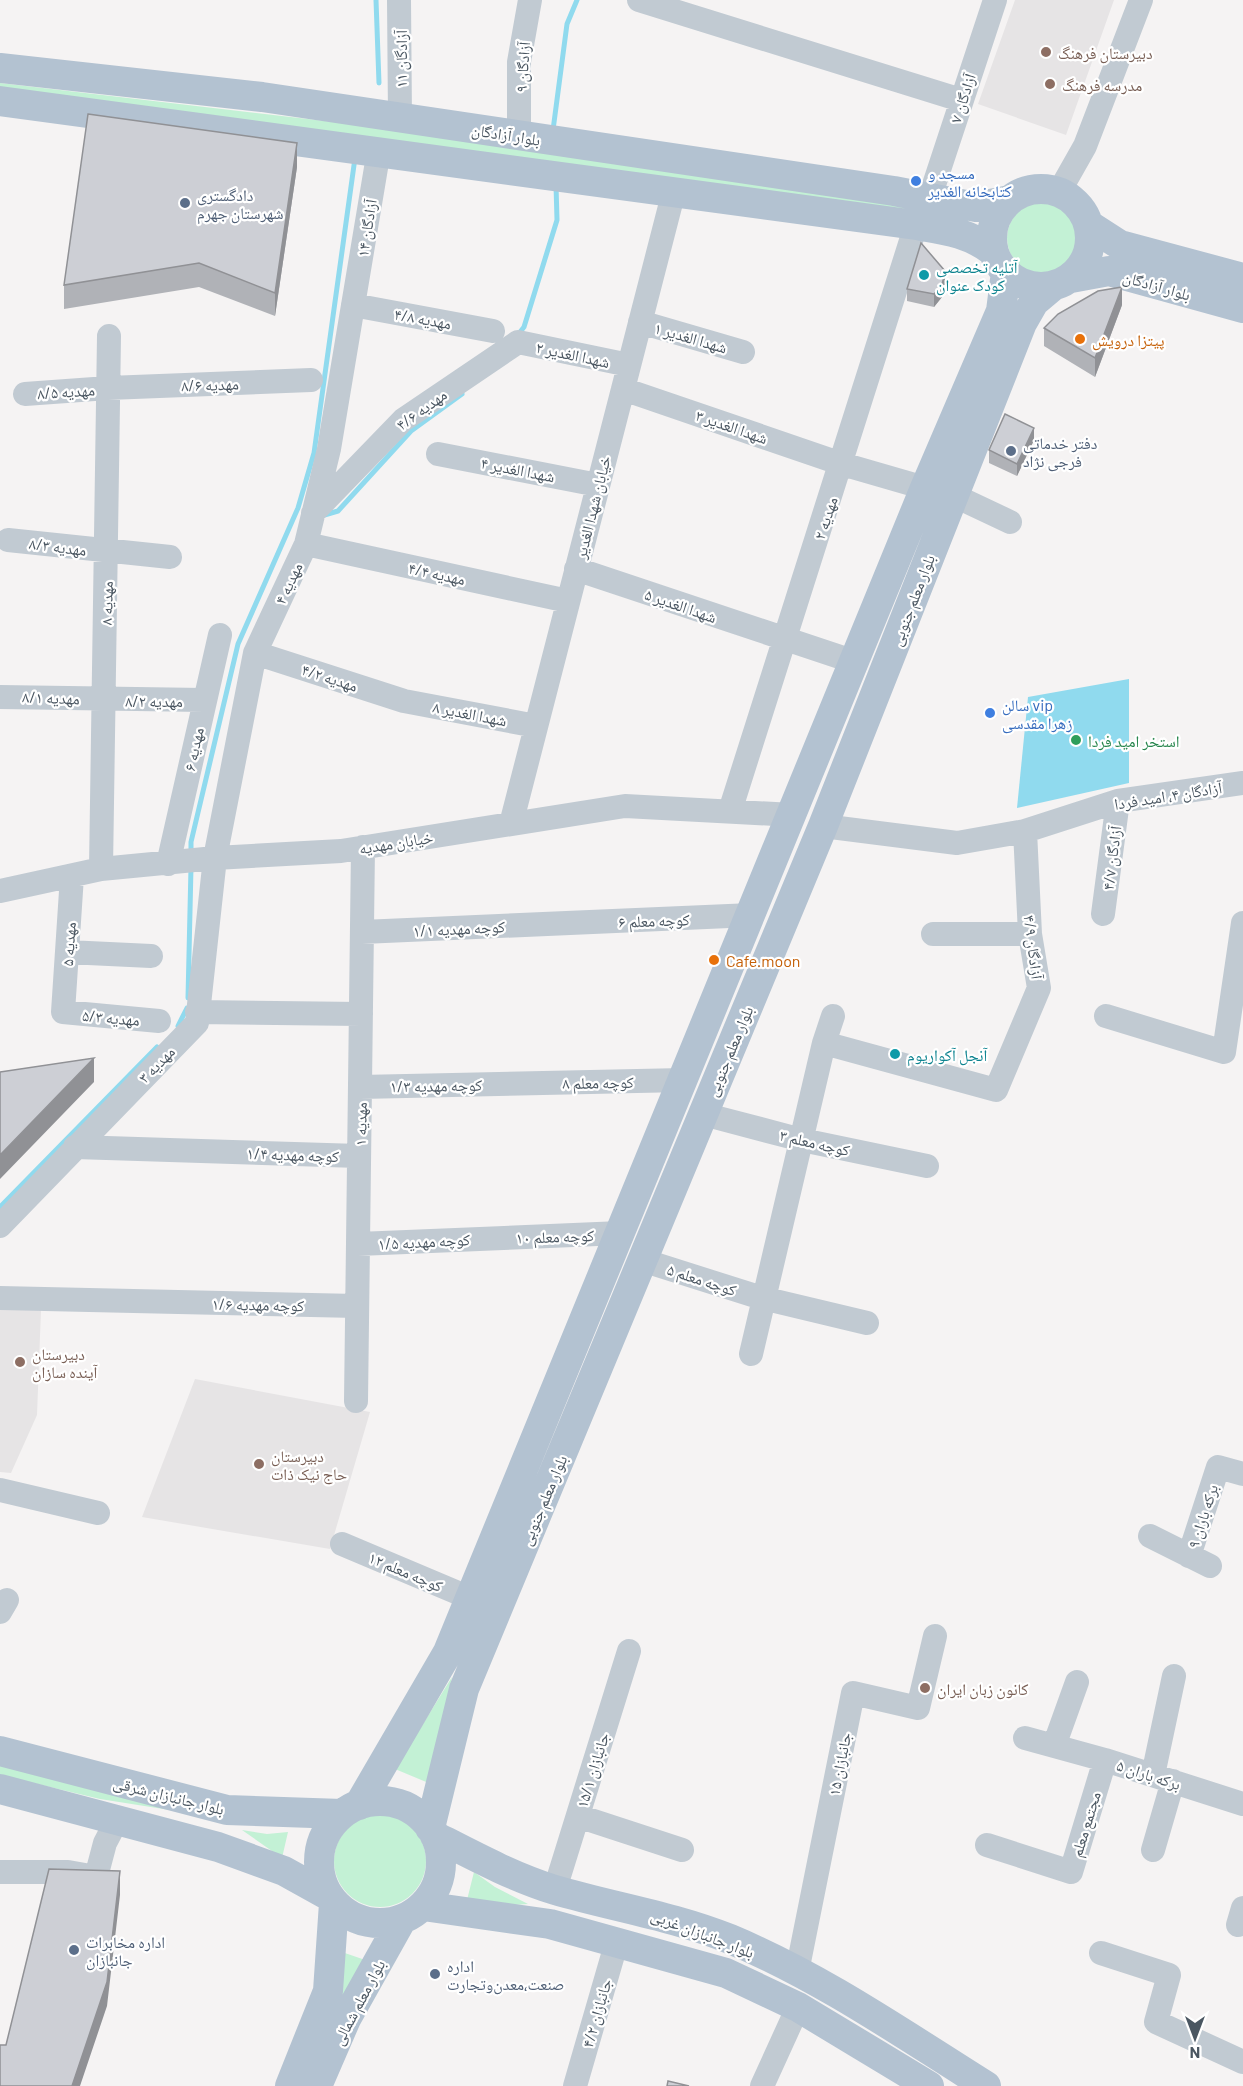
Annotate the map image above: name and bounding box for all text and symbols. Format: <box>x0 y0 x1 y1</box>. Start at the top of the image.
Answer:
street label: آزادگان ۱۱ <box>391 29 412 88</box>
street label: آزادگان ۹ <box>511 40 535 93</box>
place label: دبیرستان فرهنگ <box>1058 43 1153 64</box>
marker: دبیرستان فرهنگ <box>1039 45 1053 59</box>
street label: آزادگان ۷ <box>945 70 981 126</box>
place label: مدرسه فرهنگ <box>1062 75 1142 95</box>
marker: مدرسه فرهنگ <box>1043 77 1057 91</box>
street label: بلوار آزادگان <box>470 119 542 151</box>
place label: مسجد و کتابخانه الغدیر <box>927 163 1012 201</box>
marker: مسجد و کتابخانه الغدیر <box>909 174 923 188</box>
place label: دادگستری شهرستان جهرم <box>197 185 284 224</box>
marker: دادگستری شهرستان جهرم <box>178 196 192 210</box>
street label: آزادگان ۱۴ <box>352 197 382 258</box>
place label: آتلیه تخصصی کودک عنوان <box>936 257 1018 296</box>
street label: بلوار آزادگان <box>1120 266 1193 306</box>
marker: آتلیه تخصصی کودک عنوان <box>917 268 931 282</box>
street label: مهدیه ۴/۸ <box>393 304 453 333</box>
street label: شهدا الغدیر ۱ <box>652 318 730 357</box>
place label: پیتزا درویش <box>1092 330 1165 351</box>
marker: پیتزا درویش <box>1073 332 1087 346</box>
street label: شهدا الغدیر ۲ <box>534 337 612 372</box>
street label: مهدیه ۸/۶ <box>181 373 239 396</box>
street label: مهدیه ۸/۵ <box>37 380 96 403</box>
street label: مهدیه ۴/۶ <box>392 384 451 434</box>
street label: شهدا الغدیر ۳ <box>693 405 771 448</box>
place label: دفتر خدماتی فرجی نژاد <box>1023 433 1097 472</box>
marker: دفتر خدماتی فرجی نژاد <box>1004 444 1018 458</box>
street label: شهدا الغدیر ۴ <box>479 453 557 486</box>
street label: خیابان شهدا الغدیر <box>570 453 616 562</box>
street label: مهدیه ۲ <box>809 494 842 542</box>
street label: مهدیه ۸/۳ <box>28 533 88 560</box>
street label: بلوار معلم جنوبی <box>886 552 940 649</box>
street label: مهدیه ۴/۴ <box>407 558 467 589</box>
street label: مهدیه ۴ <box>270 559 307 607</box>
street label: مهدیه ۸ <box>96 581 117 625</box>
street label: شهدا الغدیر ۵ <box>642 584 720 627</box>
street label: مهدیه ۴/۲ <box>299 659 360 696</box>
street label: مهدیه ۸/۱ <box>22 686 80 709</box>
street label: مهدیه ۸/۲ <box>125 691 183 711</box>
place label: سالن vip زهرا مقدسی <box>1002 695 1072 734</box>
street label: شهدا الغدیر ۸ <box>431 697 509 730</box>
marker: سالن vip زهرا مقدسی <box>983 706 997 720</box>
street label: مهدیه ۶ <box>179 725 208 773</box>
place label: استخر امید فردا <box>1088 731 1180 751</box>
marker: استخر امید فردا <box>1069 733 1083 747</box>
street label: آزادگان ۴، امید فردا <box>1113 777 1224 815</box>
street label: آزادگان ۴/۷ <box>1098 824 1126 891</box>
street label: خیابان مهدیه <box>358 827 435 859</box>
street label: کوچه معلم ۶ <box>618 909 690 933</box>
street label: آزادگان ۴/۹ <box>1019 914 1047 981</box>
street label: کوچه مهدیه ۱/۱ <box>412 916 506 941</box>
street label: مهدیه ۵ <box>57 921 80 967</box>
place label: Cafe.moon <box>726 951 801 970</box>
marker: Cafe.moon <box>707 953 721 967</box>
street label: بلوار معلم جنوبی <box>701 1003 758 1100</box>
street label: مهدیه ۵/۳ <box>81 1005 141 1030</box>
street label: مهدیه ۳ <box>134 1042 179 1087</box>
place label: آنجل آکواریوم <box>907 1045 988 1066</box>
marker: آنجل آکواریوم <box>888 1047 902 1061</box>
street label: کوچه معلم ۸ <box>562 1072 634 1094</box>
street label: کوچه مهدیه ۱/۳ <box>390 1075 483 1096</box>
street label: مهدیه ۱ <box>350 1102 371 1146</box>
street label: کوچه معلم ۳ <box>778 1125 852 1161</box>
street label: کوچه مهدیه ۱/۴ <box>246 1143 340 1166</box>
street label: کوچه معلم ۱۰ <box>515 1225 595 1249</box>
street label: کوچه مهدیه ۱/۵ <box>377 1229 471 1254</box>
street label: کوچه معلم ۵ <box>664 1259 739 1301</box>
street label: کوچه مهدیه ۱/۶ <box>212 1294 305 1315</box>
place label: دبیرستان آینده سازان <box>32 1344 98 1383</box>
marker: دبیرستان آینده سازان <box>13 1355 27 1369</box>
place label: دبیرستان حاج نیک ذات <box>271 1446 347 1485</box>
street label: بلوار معلم جنوبی <box>515 1452 572 1549</box>
marker: دبیرستان حاج نیک ذات <box>252 1457 266 1471</box>
street label: برکه باران ۹ <box>1183 1482 1223 1551</box>
street label: کوچه معلم ۱۲ <box>365 1547 446 1597</box>
place label: کانون زبان ایران <box>937 1679 1029 1700</box>
marker: کانون زبان ایران <box>918 1681 932 1695</box>
street label: جانبازان ۱۵/۱ <box>572 1730 614 1811</box>
street label: جانبازان ۱۵ <box>824 1731 856 1798</box>
street label: برکه باران ۵ <box>1114 1755 1183 1795</box>
street label: بلوار جانبازان شرقی <box>111 1772 226 1820</box>
street label: مجتمع معلم <box>1066 1789 1106 1860</box>
street label: بلوار جانبازان غربی <box>648 1905 757 1963</box>
place label: اداره مخابرات جانبازان <box>86 1932 165 1971</box>
marker: اداره مخابرات جانبازان <box>67 1943 81 1957</box>
street label: بلوار معلم شمالی <box>328 1956 390 2049</box>
place label: اداره صنعت،معدن‌و‌تجارت <box>447 1956 564 1995</box>
marker: اداره صنعت،معدن‌و‌تجارت <box>428 1967 442 1981</box>
street label: جانبازان ۴/۲ <box>577 1976 617 2050</box>
north arrow <box>1165 2008 1225 2068</box>
text: N <box>1190 2044 1200 2063</box>

